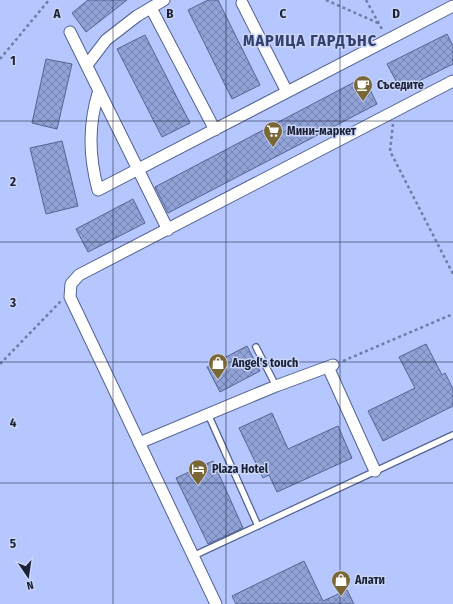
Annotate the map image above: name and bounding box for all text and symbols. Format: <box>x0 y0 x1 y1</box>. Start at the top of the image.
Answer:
text: A <box>52 6 61 21</box>
text: B <box>166 6 174 21</box>
text: C <box>280 6 287 21</box>
text: D <box>392 6 400 21</box>
district label: МАРИЦА ГАРДЪНС <box>243 31 377 50</box>
text: 1 <box>10 53 16 68</box>
cafe icon: Съседите <box>352 74 374 102</box>
place label: Съседите <box>377 78 424 92</box>
supermarket icon: Мини-маркет <box>262 120 284 148</box>
place label: Мини-маркет <box>287 124 357 138</box>
text: 2 <box>9 174 16 189</box>
text: 3 <box>9 295 16 310</box>
shop icon: Angel's touch <box>207 352 229 380</box>
place label: Angel's touch <box>231 356 298 370</box>
text: 4 <box>10 415 17 430</box>
hotel icon: Plaza Hotel <box>187 458 209 486</box>
place label: Plaza Hotel <box>212 462 269 476</box>
text: 5 <box>10 536 16 551</box>
north arrow <box>8 556 48 596</box>
shop icon: Алати <box>330 569 352 597</box>
place label: Алати <box>354 573 385 587</box>
text: N <box>25 578 35 592</box>

